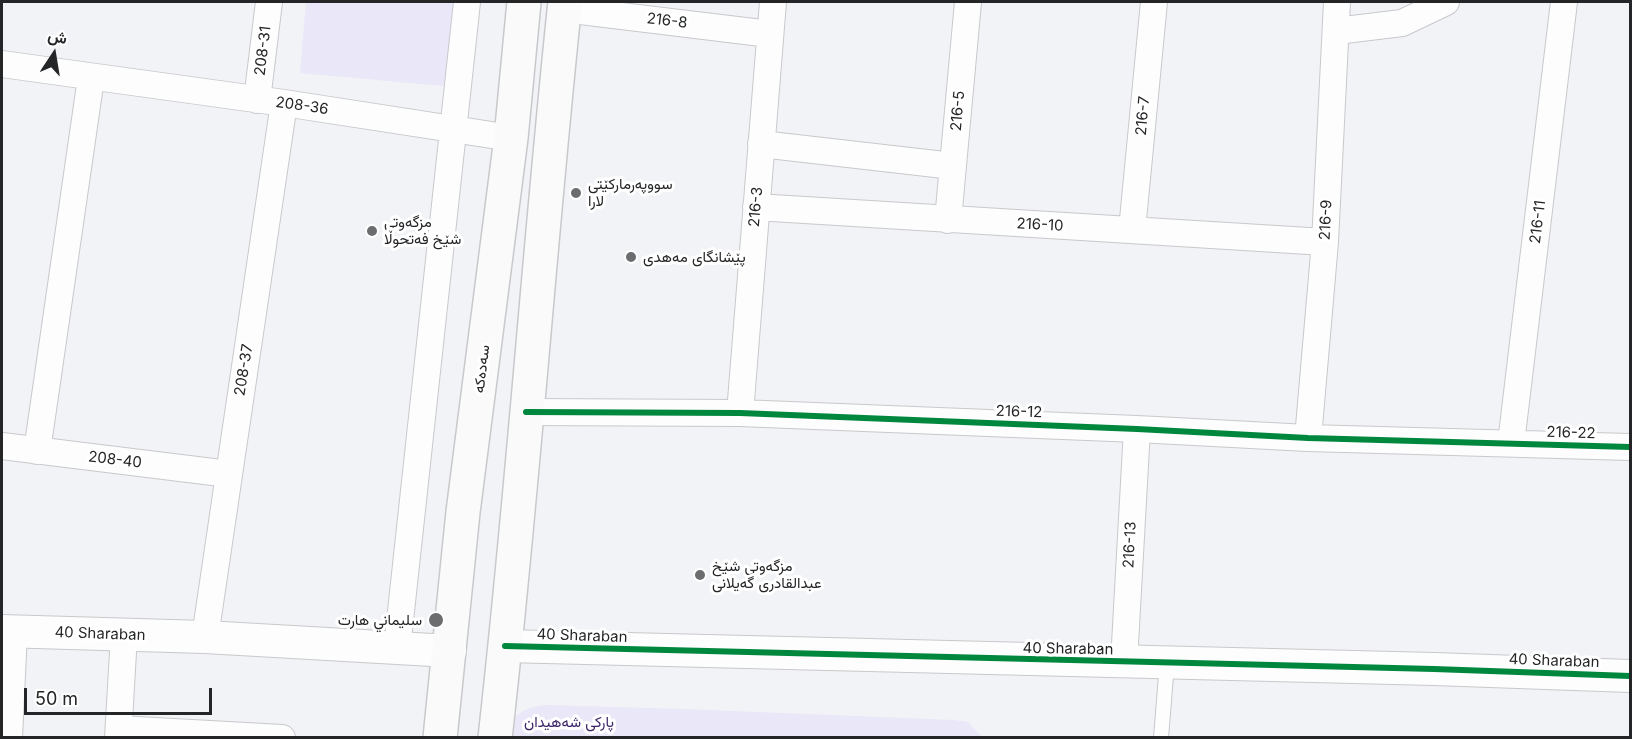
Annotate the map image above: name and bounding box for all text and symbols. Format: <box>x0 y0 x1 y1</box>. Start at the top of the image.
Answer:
street label: 216-8 <box>646 10 688 32</box>
north arrow <box>24 24 84 84</box>
text: ش <box>46 25 69 48</box>
street label: 208-31 <box>251 25 275 77</box>
street label: 216-5 <box>947 90 969 132</box>
street label: 208-36 <box>274 93 330 119</box>
street label: 216-7 <box>1132 95 1154 137</box>
place label: سووپەرمارکێتی لارا <box>588 175 672 210</box>
marker: سووپەرمارکێتی لارا <box>569 186 583 200</box>
street label: 216-3 <box>745 186 767 228</box>
street label: 216-9 <box>1316 199 1336 241</box>
street label: 216-11 <box>1526 199 1550 245</box>
place label: مزگەوتی شێخ فەتحوڵا <box>384 213 461 248</box>
street label: 216-10 <box>1016 215 1064 235</box>
marker: مزگەوتی شێخ فەتحوڵا <box>365 224 379 238</box>
place label: پێشانگای مەهدی <box>643 248 746 266</box>
marker: پێشانگای مەهدی <box>624 250 638 264</box>
street label: 208-37 <box>231 343 257 397</box>
street label: سەدەکە <box>470 344 494 394</box>
street label: 216-12 <box>995 402 1043 422</box>
street label: 216-22 <box>1546 423 1596 443</box>
street label: 208-40 <box>87 448 143 472</box>
street label: 216-13 <box>1120 521 1140 569</box>
place label: مزگەوتی شێخ عبدالقادری گەیلانی <box>712 557 821 592</box>
marker: مزگەوتی شێخ عبدالقادری گەیلانی <box>693 568 707 582</box>
place label: سليماني هارت <box>338 611 422 629</box>
marker: سليماني هارت <box>427 611 445 629</box>
street label: 40 Sharaban <box>54 623 146 645</box>
street label: 40 Sharaban <box>536 625 628 647</box>
street label: 40 Sharaban <box>1022 639 1114 659</box>
street label: 40 Sharaban <box>1508 650 1600 672</box>
scale bar <box>27 676 214 714</box>
text: 50 m <box>35 688 78 709</box>
park label: پارکی شەهیدان <box>524 713 614 731</box>

